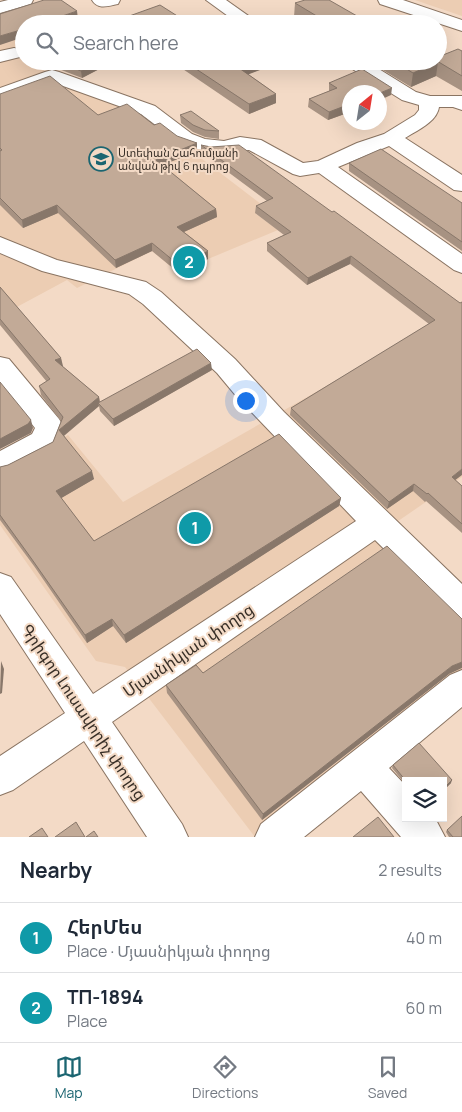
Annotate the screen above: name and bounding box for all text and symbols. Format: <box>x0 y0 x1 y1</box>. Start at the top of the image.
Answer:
search box <box>15 15 447 70</box>
icon: search <box>33 29 61 57</box>
text: Search here <box>73 30 179 56</box>
north arrow <box>342 85 387 130</box>
place label: Ստեփան Շահումյանի անվան թիվ 6 դպրոց <box>118 145 238 173</box>
school or university icon: Ստեփան Շահումյանի անվան թիվ 6 դպրոց <box>88 146 114 172</box>
pin: 2 <box>173 243 205 281</box>
your location <box>233 388 259 414</box>
pin: 1 <box>179 509 211 547</box>
street label: Մյասնիկյան փողոց <box>118 598 258 702</box>
street label: Գրիգոր Լուսավորիչ փողոց <box>17 619 151 805</box>
map controls <box>402 777 447 822</box>
button: layers <box>402 777 447 822</box>
text: Nearby <box>20 856 92 884</box>
text: 2 results <box>378 859 442 881</box>
text: ՀերՄես <box>67 914 142 940</box>
text: 1 <box>32 927 40 949</box>
text: 40 m <box>406 927 442 949</box>
text: Place · Մյասնիկյան փողոց <box>67 940 271 962</box>
text: ТП-1894 <box>67 984 144 1010</box>
text: 2 <box>31 997 41 1019</box>
text: 60 m <box>406 997 442 1019</box>
text: Place <box>67 1010 107 1032</box>
tab: Map <box>55 1053 83 1102</box>
tab: Directions <box>192 1053 258 1102</box>
tab: Saved <box>368 1053 407 1102</box>

